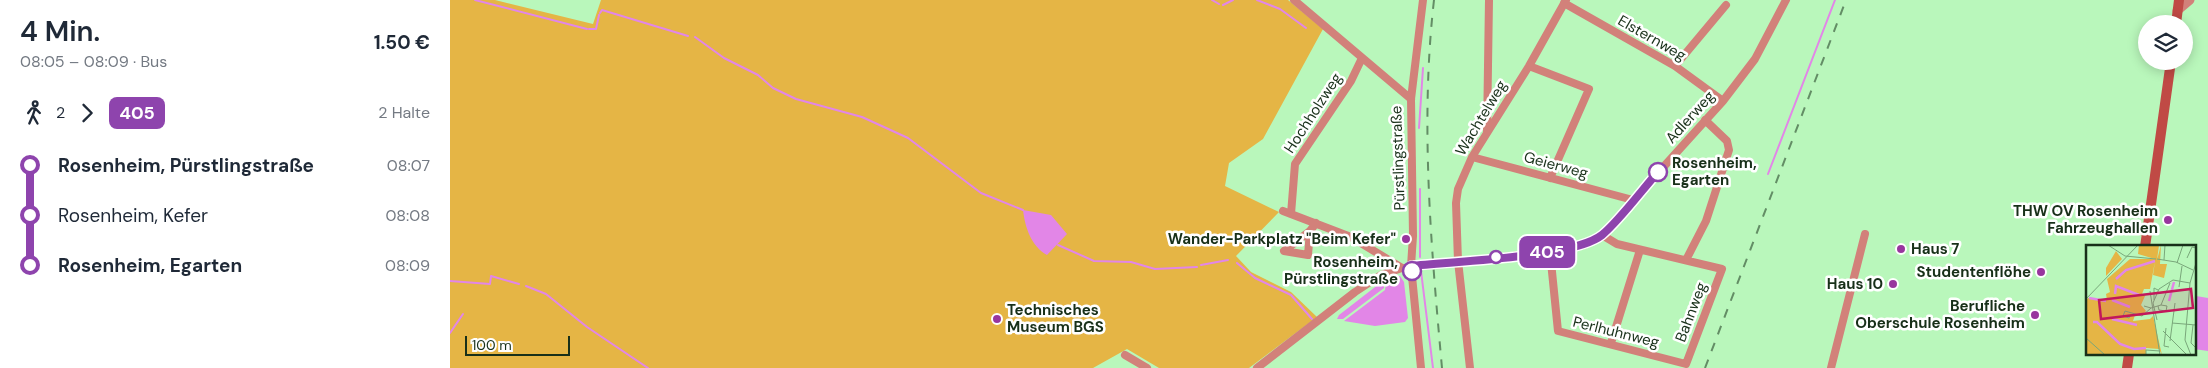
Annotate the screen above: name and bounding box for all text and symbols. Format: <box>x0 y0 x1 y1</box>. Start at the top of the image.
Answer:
street label: Elsternweg <box>1614 10 1690 66</box>
text: 4 Min. <box>20 13 100 50</box>
map controls <box>2138 15 2193 70</box>
button: layers <box>2138 15 2193 70</box>
text: 1.50 € <box>374 30 430 55</box>
text: 08:05 – 08:09 · Bus <box>20 51 167 72</box>
street label: Hochholzweg <box>1280 69 1346 157</box>
street label: Wachtelweg <box>1451 77 1511 159</box>
street label: Adlerweg <box>1661 86 1719 148</box>
icon: walk <box>20 99 48 127</box>
icon: forward <box>73 99 101 127</box>
text: 405 <box>119 101 155 125</box>
text: 2 <box>56 102 65 123</box>
text: 2 Halte <box>378 102 430 123</box>
street label: Pürstlingstraße <box>1386 105 1410 211</box>
street label: Geierweg <box>1522 147 1590 183</box>
text: Rosenheim, Pürstlingstraße <box>58 153 314 178</box>
place label: Rosenheim, Egarten <box>1672 153 1757 190</box>
text: 08:07 <box>387 155 430 176</box>
marker: Rosenheim, Egarten <box>1648 162 1668 182</box>
place label: THW OV Rosenheim Fahrzeughallen <box>2013 201 2158 238</box>
text: Rosenheim, Kefer <box>58 203 208 228</box>
text: 08:08 <box>385 205 430 226</box>
marker: THW OV Rosenheim Fahrzeughallen <box>2162 214 2174 226</box>
place label: Wander-Parkplatz "Beim Kefer" <box>1168 229 1396 249</box>
marker: Wander-Parkplatz "Beim Kefer" <box>1400 233 1412 245</box>
line badge: 405 <box>1518 236 1576 268</box>
place label: Haus 7 <box>1911 239 1959 259</box>
text: 405 <box>1529 240 1565 264</box>
marker: Haus 7 <box>1895 243 1907 255</box>
inset map <box>2086 245 2196 356</box>
unlabelled marker <box>1489 250 1503 264</box>
place label: Rosenheim, Pürstlingstraße <box>1284 252 1398 289</box>
text: Rosenheim, Egarten <box>58 253 242 278</box>
text: 08:09 <box>385 255 430 276</box>
marker: Rosenheim, Pürstlingstraße <box>1402 261 1422 281</box>
place label: Studentenflöhe <box>1916 262 2031 282</box>
marker: Studentenflöhe <box>2035 266 2047 278</box>
place label: Haus 10 <box>1827 274 1883 294</box>
marker: Haus 10 <box>1887 278 1899 290</box>
street label: Bahnweg <box>1670 279 1712 345</box>
place label: Berufliche Oberschule Rosenheim <box>1855 296 2025 333</box>
place label: Technisches Museum BGS <box>1007 300 1104 337</box>
marker: Berufliche Oberschule Rosenheim <box>2029 309 2041 321</box>
street label: Perlhuhnweg <box>1571 312 1661 352</box>
marker: Technisches Museum BGS <box>991 313 1003 325</box>
scale bar <box>465 333 570 356</box>
text: 100 m <box>472 336 512 354</box>

